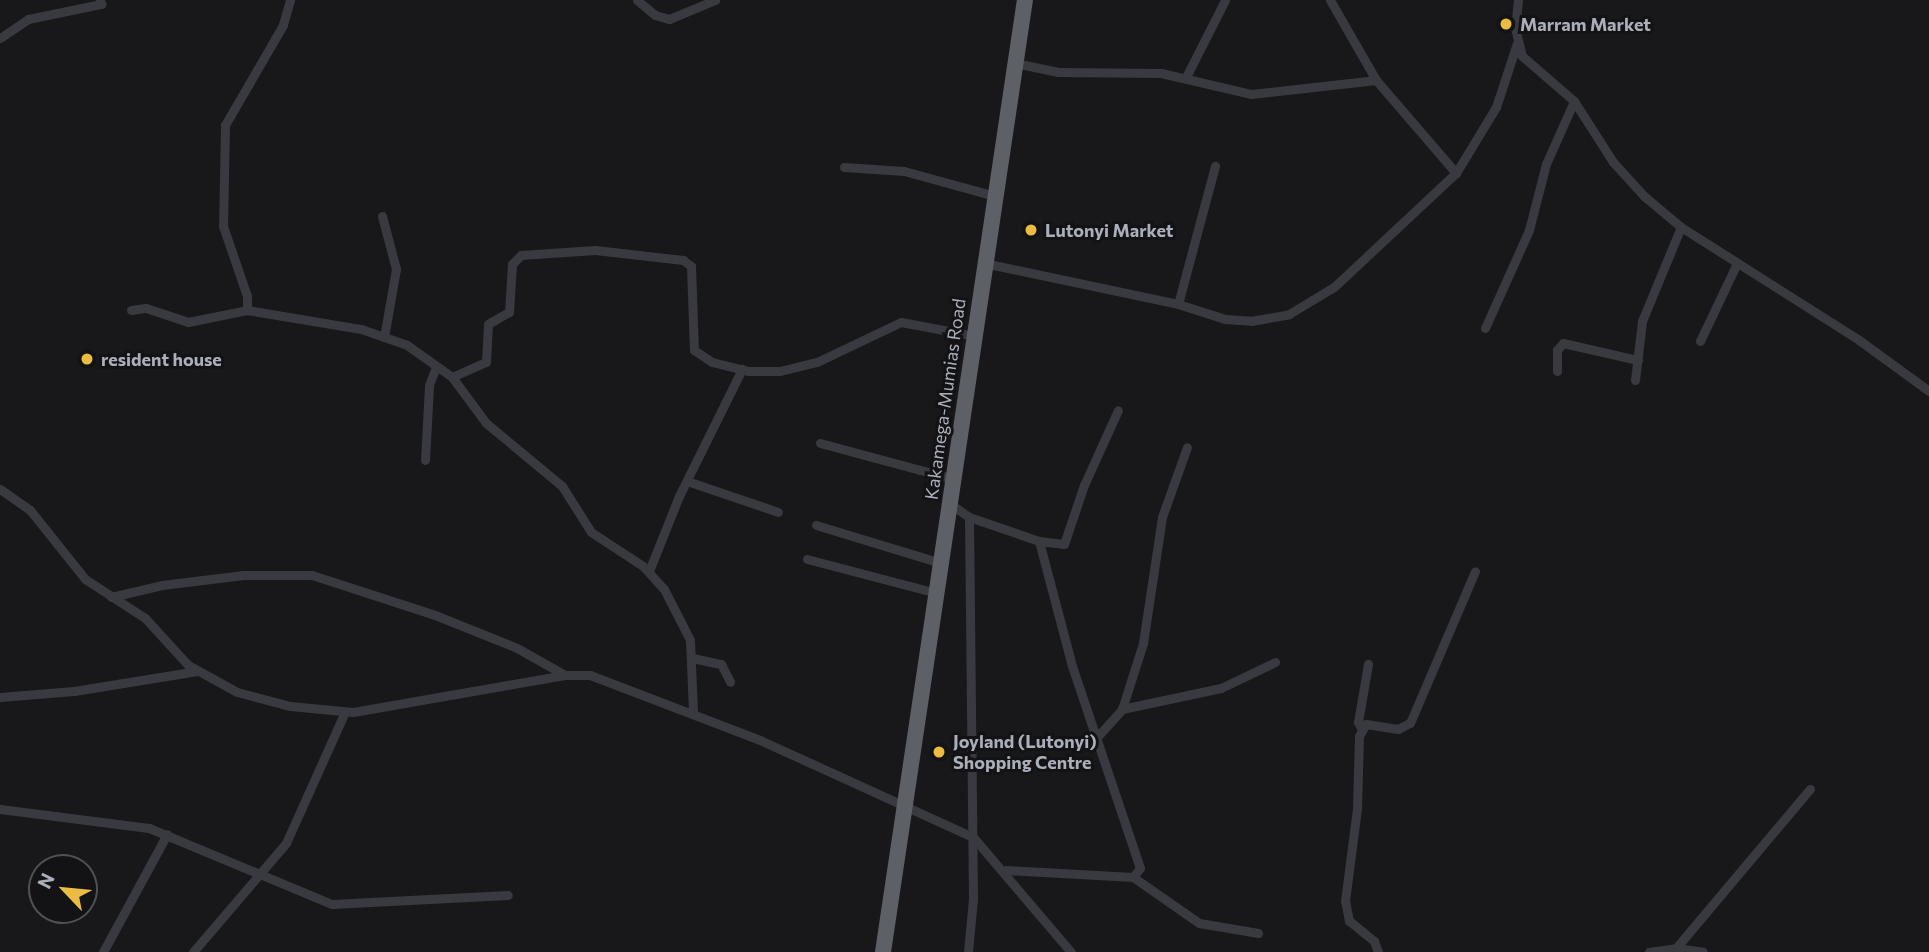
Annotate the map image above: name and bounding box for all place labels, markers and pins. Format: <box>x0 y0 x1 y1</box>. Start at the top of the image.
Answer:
place label: Marram Market <box>1520 13 1651 35</box>
marker: Marram Market <box>1498 16 1514 32</box>
place label: Lutonyi Market <box>1045 219 1173 241</box>
marker: Lutonyi Market <box>1023 222 1039 238</box>
place label: resident house <box>101 348 222 370</box>
marker: resident house <box>79 351 95 367</box>
place label: Joyland (Lutonyi) Shopping Centre <box>953 731 1097 774</box>
marker: Joyland (Lutonyi) Shopping Centre <box>931 744 947 760</box>

